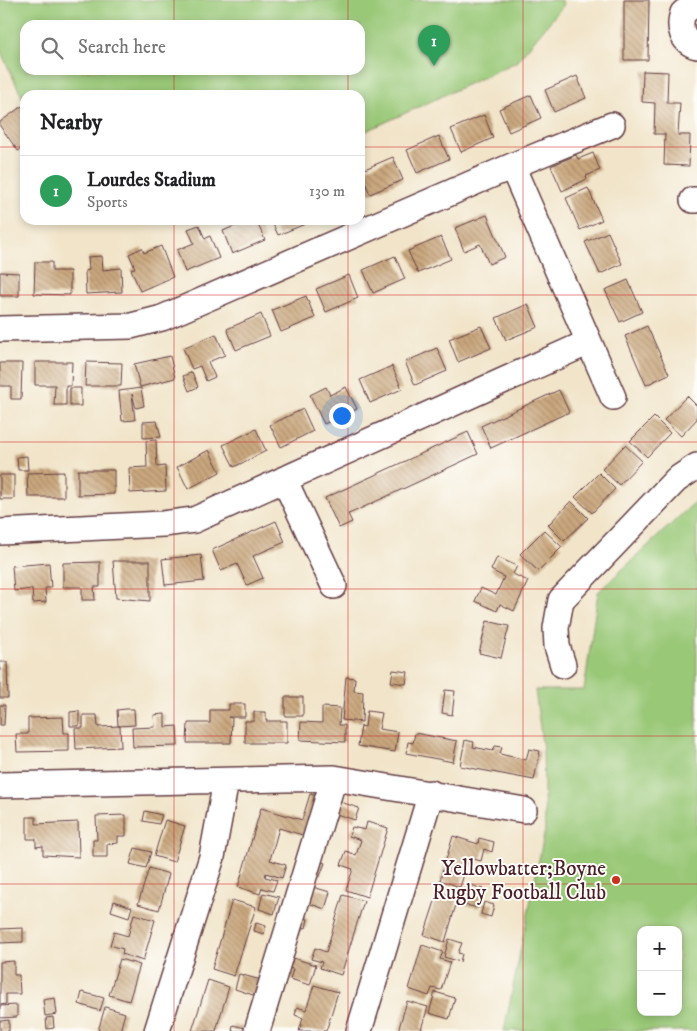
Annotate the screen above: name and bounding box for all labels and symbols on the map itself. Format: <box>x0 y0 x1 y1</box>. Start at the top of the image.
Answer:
pin: 1 <box>418 25 450 66</box>
your location <box>329 403 355 429</box>
place label: Yellowbatter;Boyne Rugby Football Club <box>432 856 606 906</box>
marker: Yellowbatter;Boyne Rugby Football Club <box>610 874 622 886</box>

